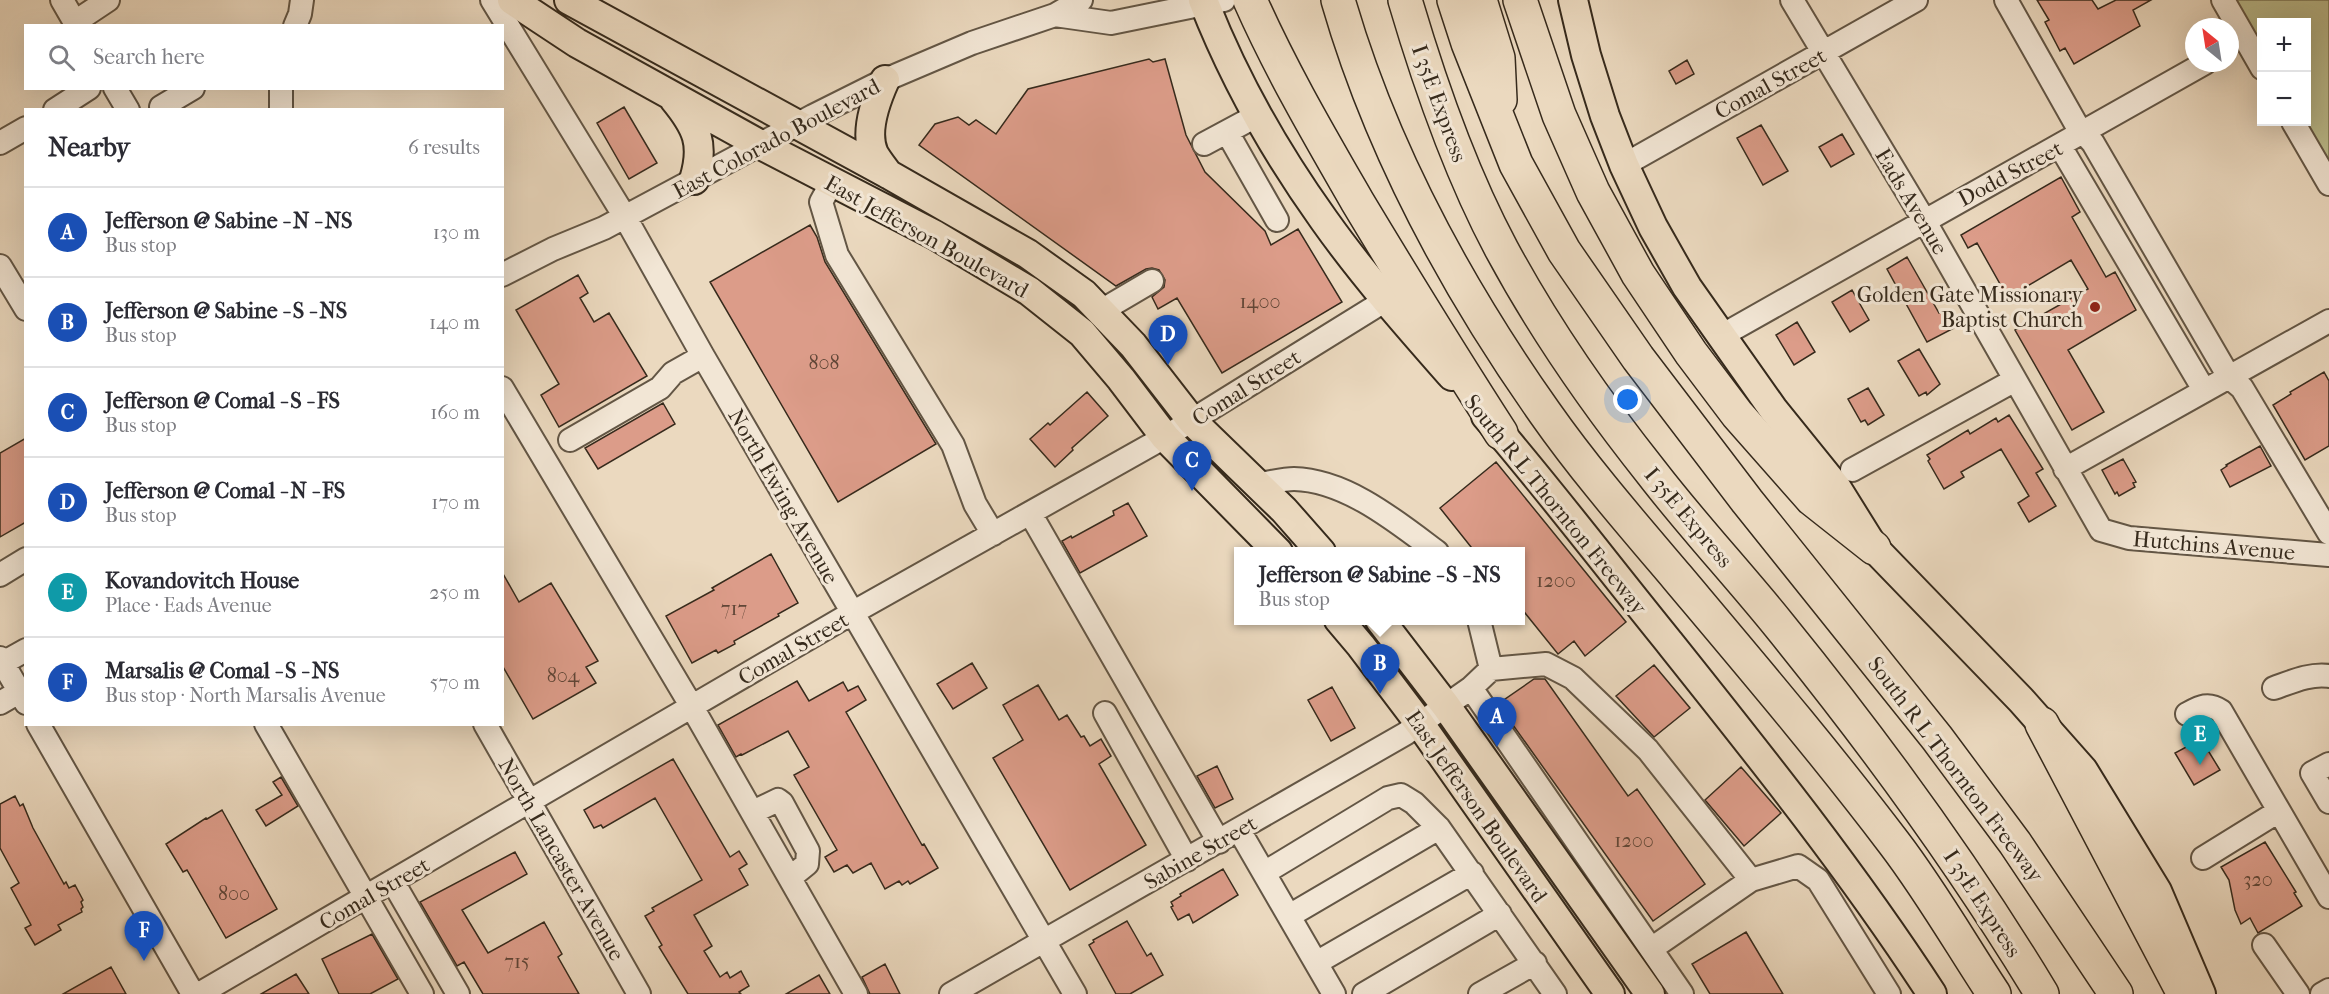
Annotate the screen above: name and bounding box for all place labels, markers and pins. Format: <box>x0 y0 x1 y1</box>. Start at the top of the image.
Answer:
place label: Golden Gate Missionary Baptist Church <box>1857 282 2084 333</box>
marker: Golden Gate Missionary Baptist Church <box>2088 300 2102 314</box>
pin: D <box>1148 316 1188 365</box>
pin: C <box>1172 442 1212 491</box>
pin: B <box>1360 644 1400 694</box>
pin: A <box>1478 698 1516 747</box>
pin: E <box>2180 716 2220 765</box>
pin: F <box>124 912 164 961</box>

